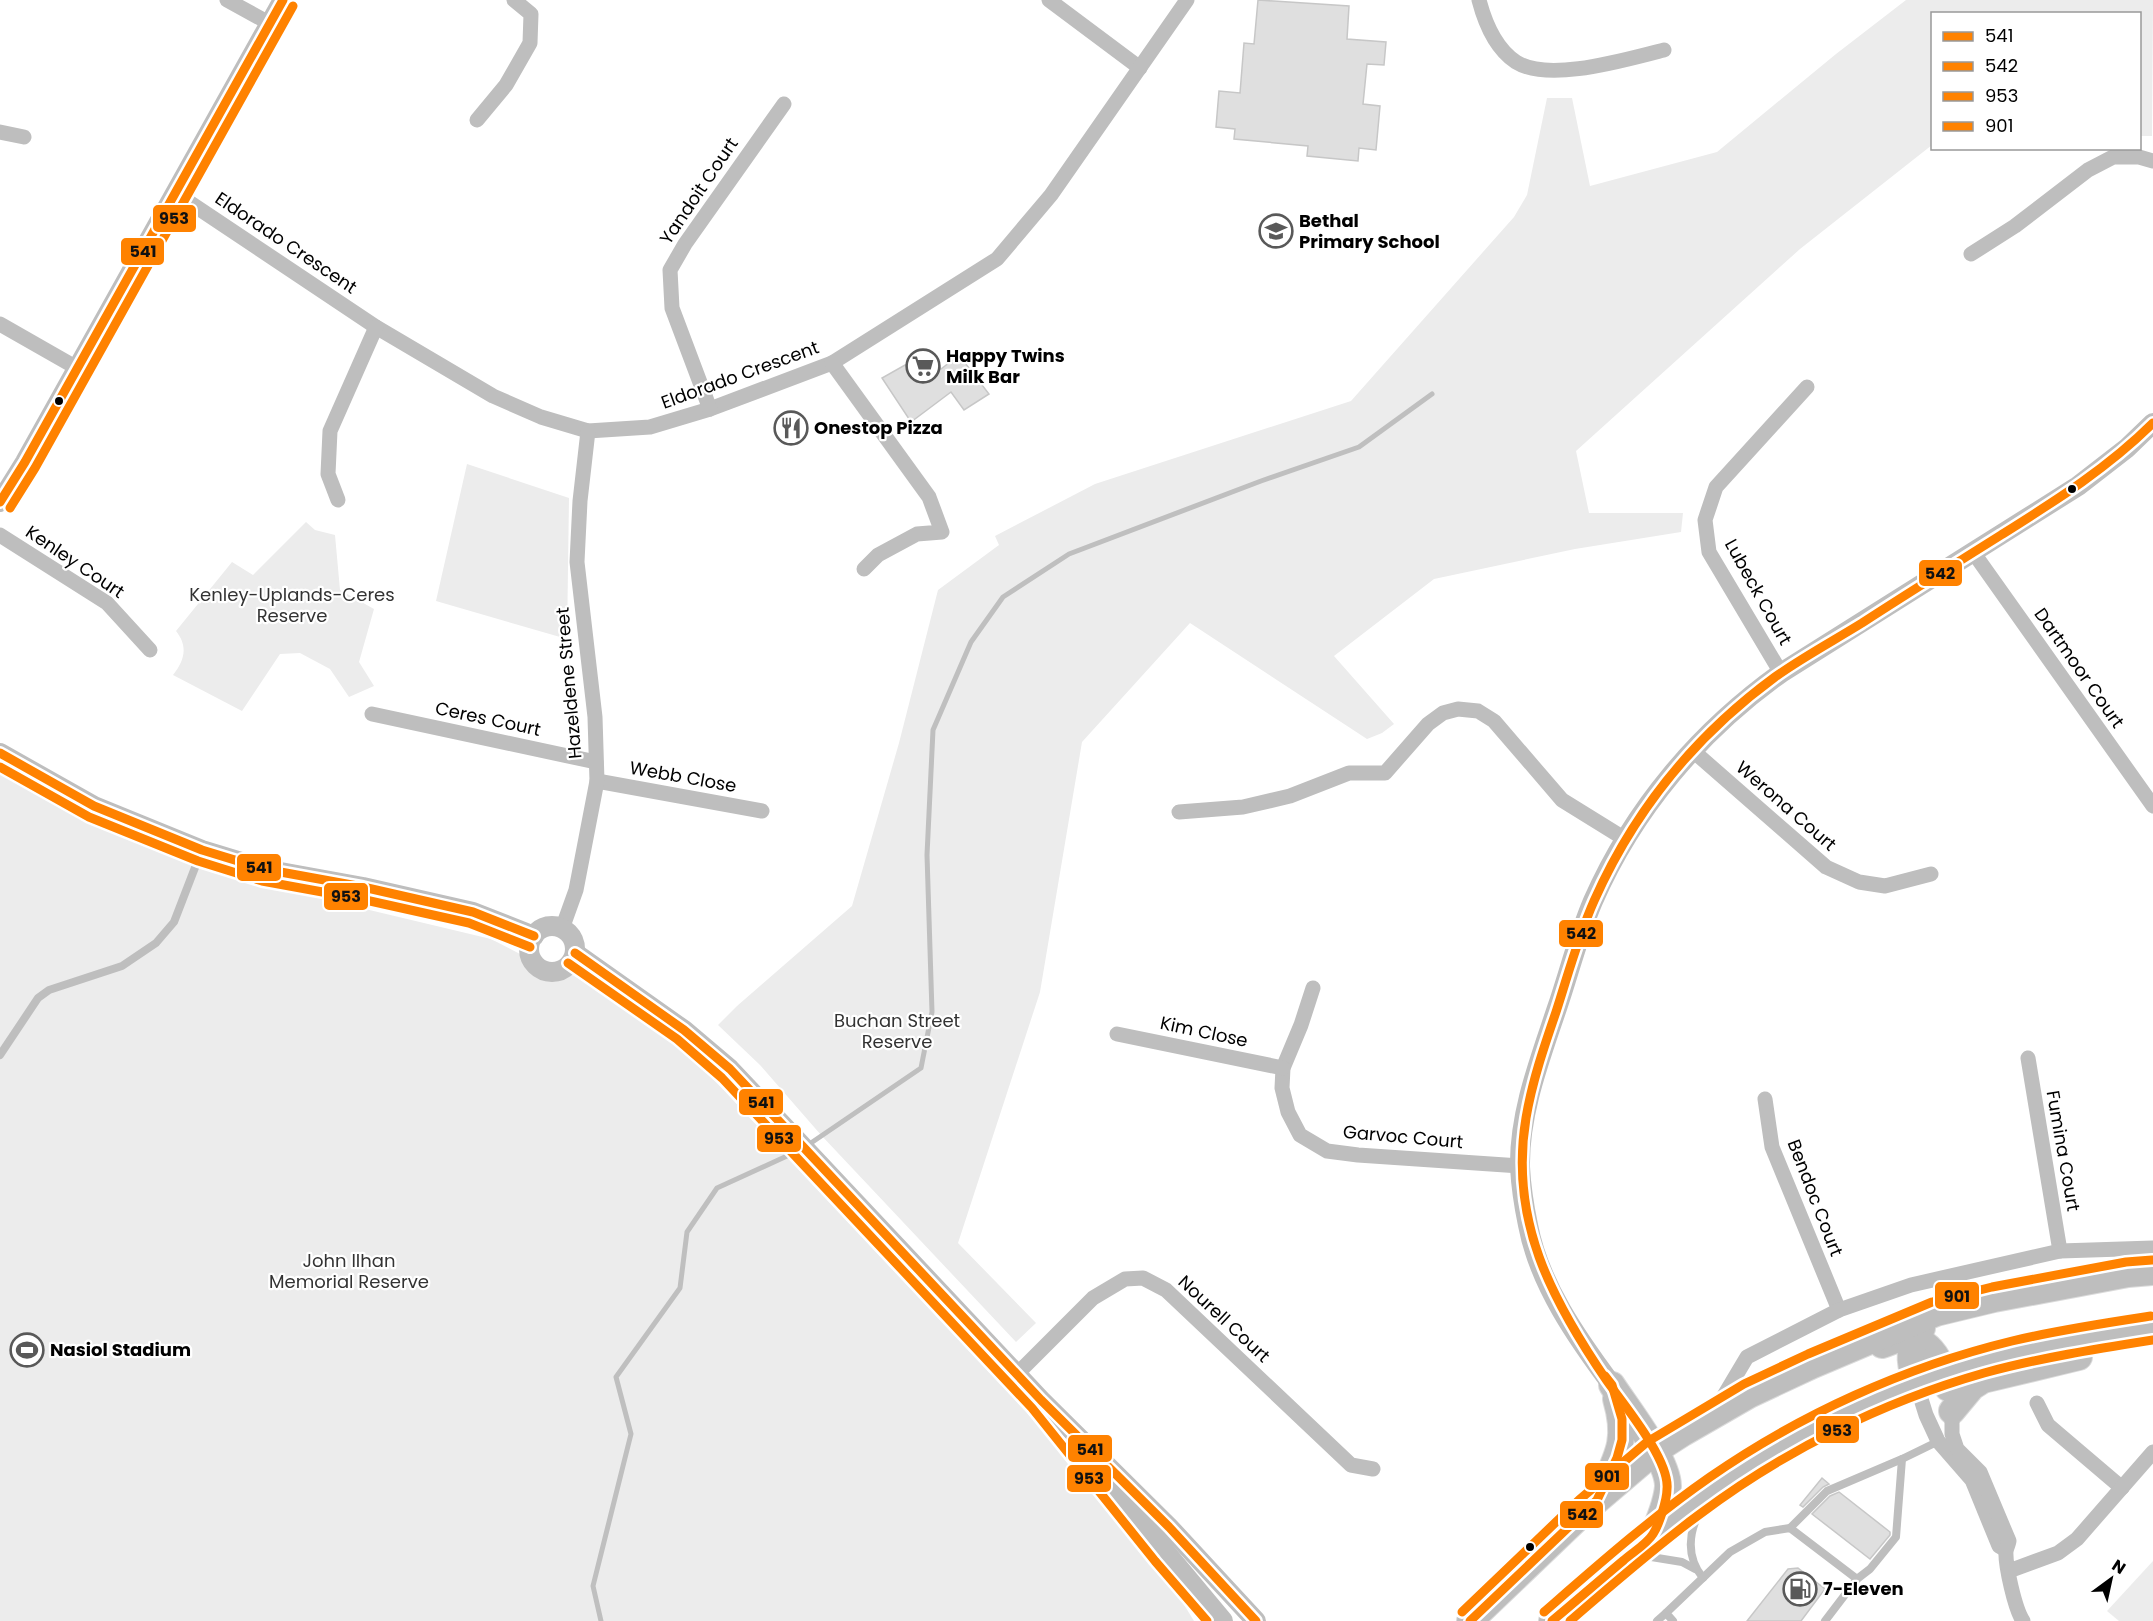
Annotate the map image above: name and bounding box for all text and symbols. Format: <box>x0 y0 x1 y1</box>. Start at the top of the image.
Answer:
legend <box>1931 12 2141 150</box>
text: 541 <box>1985 23 2013 48</box>
text: 542 <box>1985 53 2018 78</box>
text: 953 <box>1985 83 2018 108</box>
text: 901 <box>1985 113 2013 138</box>
street label: Yandoit Court <box>654 132 744 249</box>
street label: Eldorado Crescent <box>210 186 362 299</box>
line badge: 953 <box>152 204 197 233</box>
text: 953 <box>159 207 189 230</box>
place label: Bethal Primary School <box>1299 208 1440 254</box>
school or university icon: Bethal Primary School <box>1258 213 1294 249</box>
line badge: 541 <box>120 237 165 266</box>
text: 541 <box>129 240 157 263</box>
street label: Eldorado Crescent <box>658 334 822 415</box>
place label: Happy Twins Milk Bar <box>946 343 1065 389</box>
supermarket icon: Happy Twins Milk Bar <box>905 348 941 384</box>
unlabelled marker <box>53 395 65 407</box>
restaurant icon: Onestop Pizza <box>773 410 809 446</box>
place label: Onestop Pizza <box>814 415 943 440</box>
unlabelled marker <box>2066 483 2078 495</box>
street label: Kenley Court <box>21 519 130 604</box>
street label: Lubeck Court <box>1719 534 1798 649</box>
line badge: 542 <box>1918 559 1963 587</box>
text: 542 <box>1925 562 1955 585</box>
park label: Kenley-Uplands-Ceres Reserve <box>189 582 395 628</box>
street label: Dartmoor Court <box>2029 603 2130 733</box>
street label: Hazeldene Street <box>549 606 588 760</box>
street label: Ceres Court <box>433 695 543 742</box>
street label: Webb Close <box>628 755 739 798</box>
street label: Werona Court <box>1731 755 1842 856</box>
line badge: 541 <box>236 853 282 882</box>
text: 541 <box>245 856 273 879</box>
line badge: 953 <box>323 882 369 911</box>
text: 953 <box>331 885 361 908</box>
line badge: 542 <box>1558 919 1604 948</box>
text: 542 <box>1566 922 1596 945</box>
park label: Buchan Street Reserve <box>834 1008 960 1054</box>
street label: Kim Close <box>1158 1010 1250 1053</box>
line badge: 541 <box>738 1088 784 1116</box>
street label: Fumina Court <box>2041 1089 2086 1213</box>
text: 541 <box>747 1091 775 1114</box>
street label: Garvoc Court <box>1342 1119 1464 1154</box>
line badge: 953 <box>756 1124 802 1153</box>
text: 953 <box>764 1127 794 1150</box>
street label: Bendoc Court <box>1782 1136 1849 1260</box>
park label: John Ilhan Memorial Reserve <box>269 1248 429 1294</box>
street label: Nourell Court <box>1173 1269 1276 1368</box>
line badge: 901 <box>1934 1281 1980 1310</box>
text: 901 <box>1944 1285 1970 1308</box>
sports icon: Nasiol Stadium <box>9 1332 45 1368</box>
place label: Nasiol Stadium <box>50 1337 191 1362</box>
line badge: 953 <box>1815 1415 1860 1444</box>
text: 953 <box>1822 1419 1852 1442</box>
line badge: 541 <box>1067 1434 1113 1463</box>
text: 541 <box>1076 1438 1104 1461</box>
line badge: 901 <box>1584 1462 1630 1491</box>
line badge: 953 <box>1066 1464 1112 1493</box>
text: 901 <box>1594 1465 1620 1488</box>
text: 953 <box>1074 1467 1104 1490</box>
line badge: 542 <box>1559 1500 1604 1529</box>
text: 542 <box>1567 1503 1597 1526</box>
unlabelled marker <box>1524 1541 1536 1553</box>
north arrow <box>2081 1549 2141 1609</box>
text: N <box>2108 1554 2130 1580</box>
fuel station icon: 7-Eleven <box>1782 1571 1818 1607</box>
place label: 7-Eleven <box>1823 1576 1904 1601</box>

